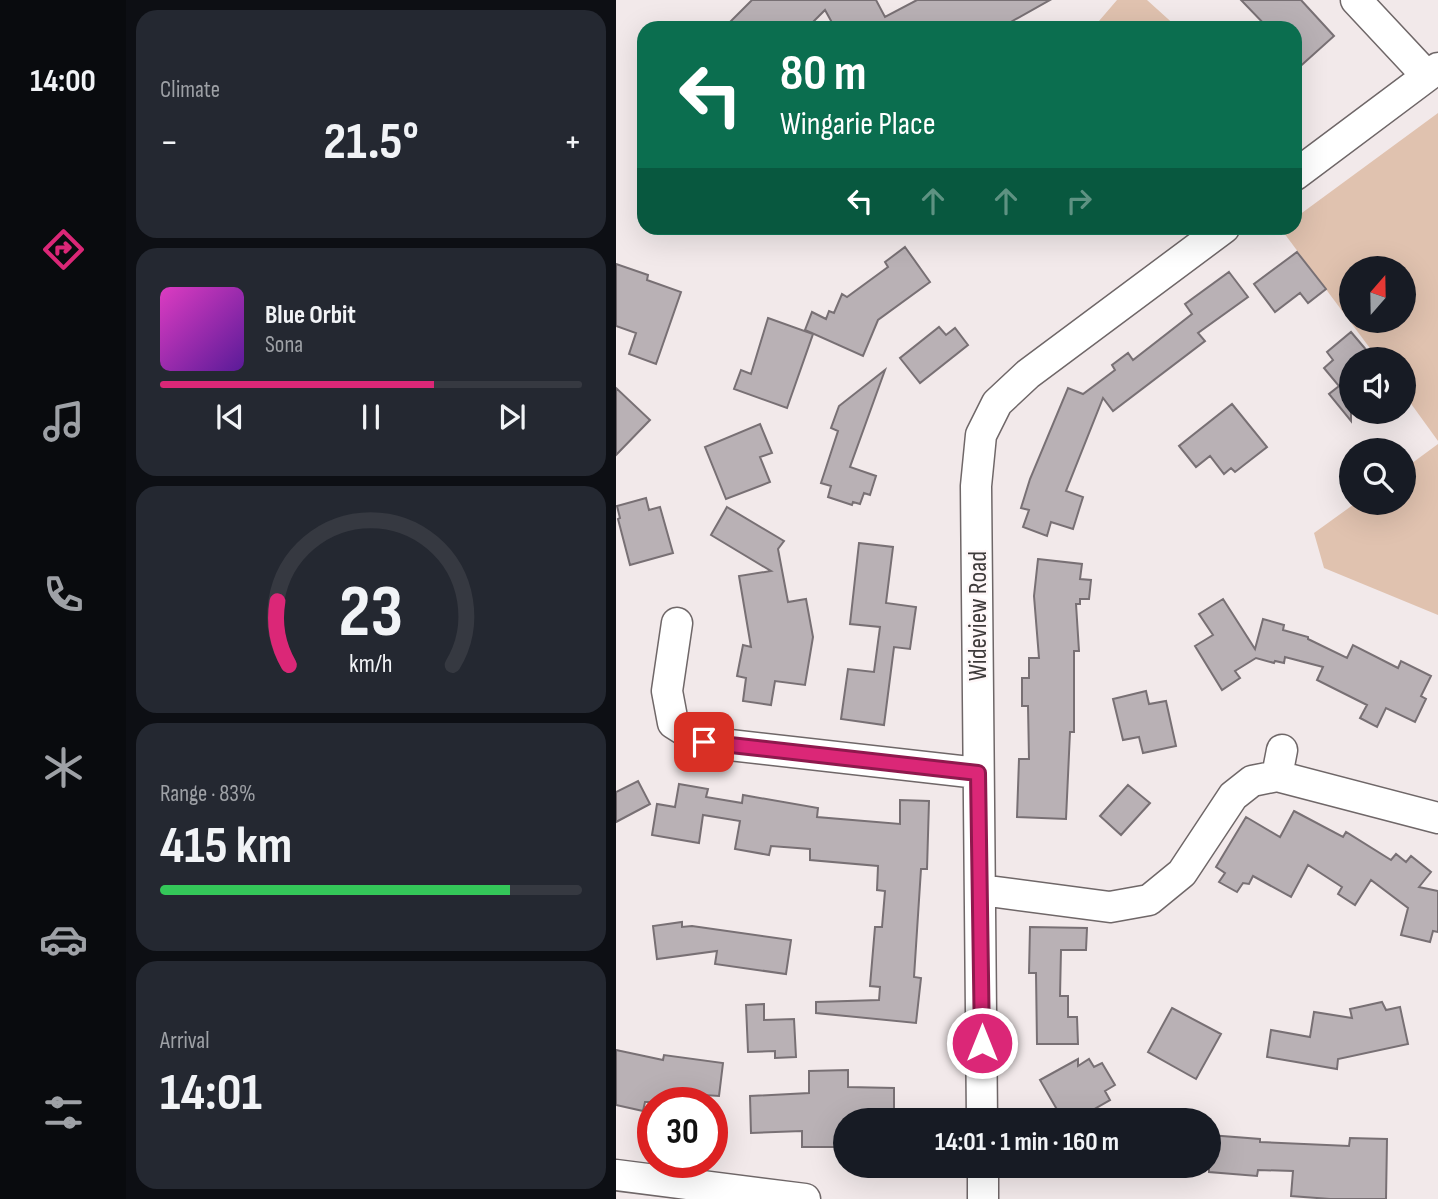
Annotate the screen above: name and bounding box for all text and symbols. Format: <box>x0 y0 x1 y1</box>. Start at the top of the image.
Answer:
text: 80 m <box>780 45 867 104</box>
icon: left <box>665 49 756 140</box>
text: 14:00 <box>30 62 96 101</box>
text: Climate <box>160 76 220 104</box>
text: Wingarie Place <box>780 105 936 144</box>
text: 21.5° <box>323 111 419 174</box>
text: − <box>160 120 179 165</box>
text: + <box>563 120 582 165</box>
icon: left <box>841 182 879 220</box>
icon: ahead <box>914 182 952 220</box>
icon: ahead <box>987 182 1025 220</box>
icon: right <box>1060 182 1098 220</box>
icon: directions <box>39 225 88 274</box>
north arrow <box>1339 256 1416 332</box>
map controls <box>1339 256 1416 515</box>
text: Blue Orbit <box>265 300 356 331</box>
text: Sona <box>265 331 303 359</box>
button: sound <box>1339 347 1416 424</box>
icon: music <box>39 397 88 446</box>
icon: previous <box>211 398 249 436</box>
icon: pause <box>352 398 390 436</box>
icon: next <box>493 398 531 436</box>
button: search <box>1339 438 1416 515</box>
street label: Wideview Road <box>963 551 994 681</box>
icon: phone <box>39 570 88 619</box>
text: 23 <box>339 570 403 658</box>
text: km/h <box>349 649 393 680</box>
pin <box>674 712 734 772</box>
icon: arrive <box>685 723 723 761</box>
icon: climate <box>39 743 88 792</box>
text: Range · 83% <box>160 780 256 808</box>
text: 415 km <box>160 815 292 878</box>
icon: car <box>39 915 88 964</box>
position arrow <box>945 1006 1019 1080</box>
text: Arrival <box>160 1027 209 1055</box>
text: 14:01 <box>160 1062 262 1125</box>
speed limit sign: 30 <box>637 1087 728 1178</box>
icon: filters <box>39 1088 88 1137</box>
text: 14:01 · 1 min · 160 m <box>935 1127 1119 1158</box>

